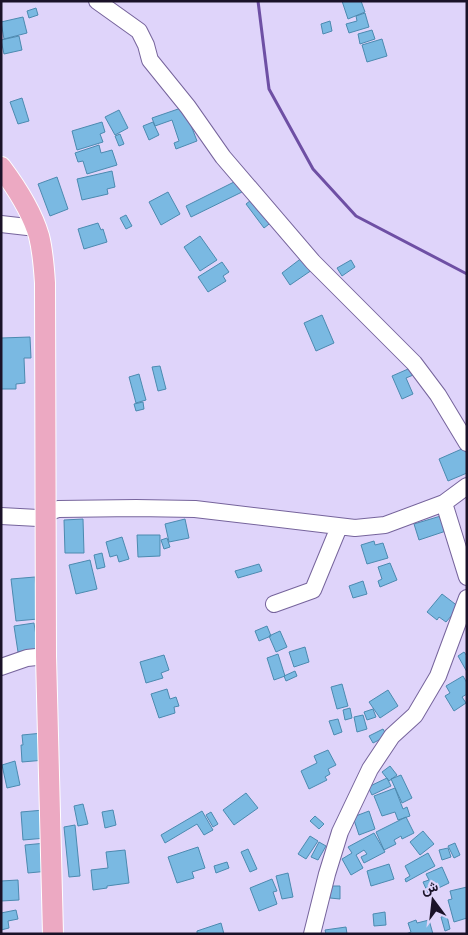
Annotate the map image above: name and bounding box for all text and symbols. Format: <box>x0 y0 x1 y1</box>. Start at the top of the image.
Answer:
north arrow <box>408 875 458 925</box>
text: ش <box>419 877 440 898</box>

